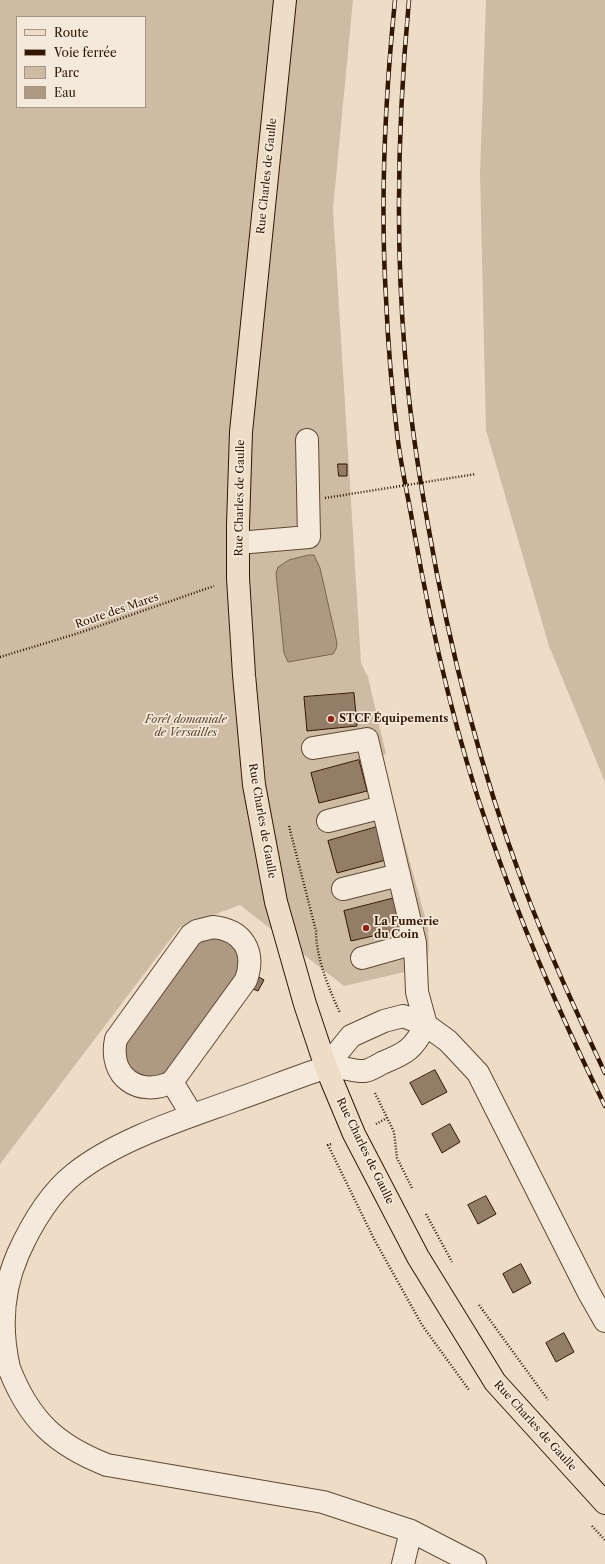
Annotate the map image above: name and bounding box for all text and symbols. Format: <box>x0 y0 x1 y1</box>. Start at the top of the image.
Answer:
legend <box>16 16 146 108</box>
text: Route <box>54 25 88 40</box>
text: Voie ferrée <box>54 45 117 60</box>
text: Parc <box>54 65 79 80</box>
text: Eau <box>54 85 76 100</box>
street label: Rue Charles de Gaulle <box>254 117 280 235</box>
street label: Rue Charles de Gaulle <box>232 440 248 556</box>
street label: Route des Mares <box>74 591 160 631</box>
place label: STCF Équipements <box>339 712 448 726</box>
park label: Forêt domaniale de Versailles <box>145 713 227 739</box>
marker: STCF Équipements <box>326 714 336 724</box>
street label: Rue Charles de Gaulle <box>245 762 279 880</box>
place label: La Fumerie du Coin <box>374 915 439 941</box>
marker: La Fumerie du Coin <box>361 923 371 933</box>
street label: Rue Charles de Gaulle <box>333 1096 397 1206</box>
street label: Rue Charles de Gaulle <box>491 1378 579 1474</box>

